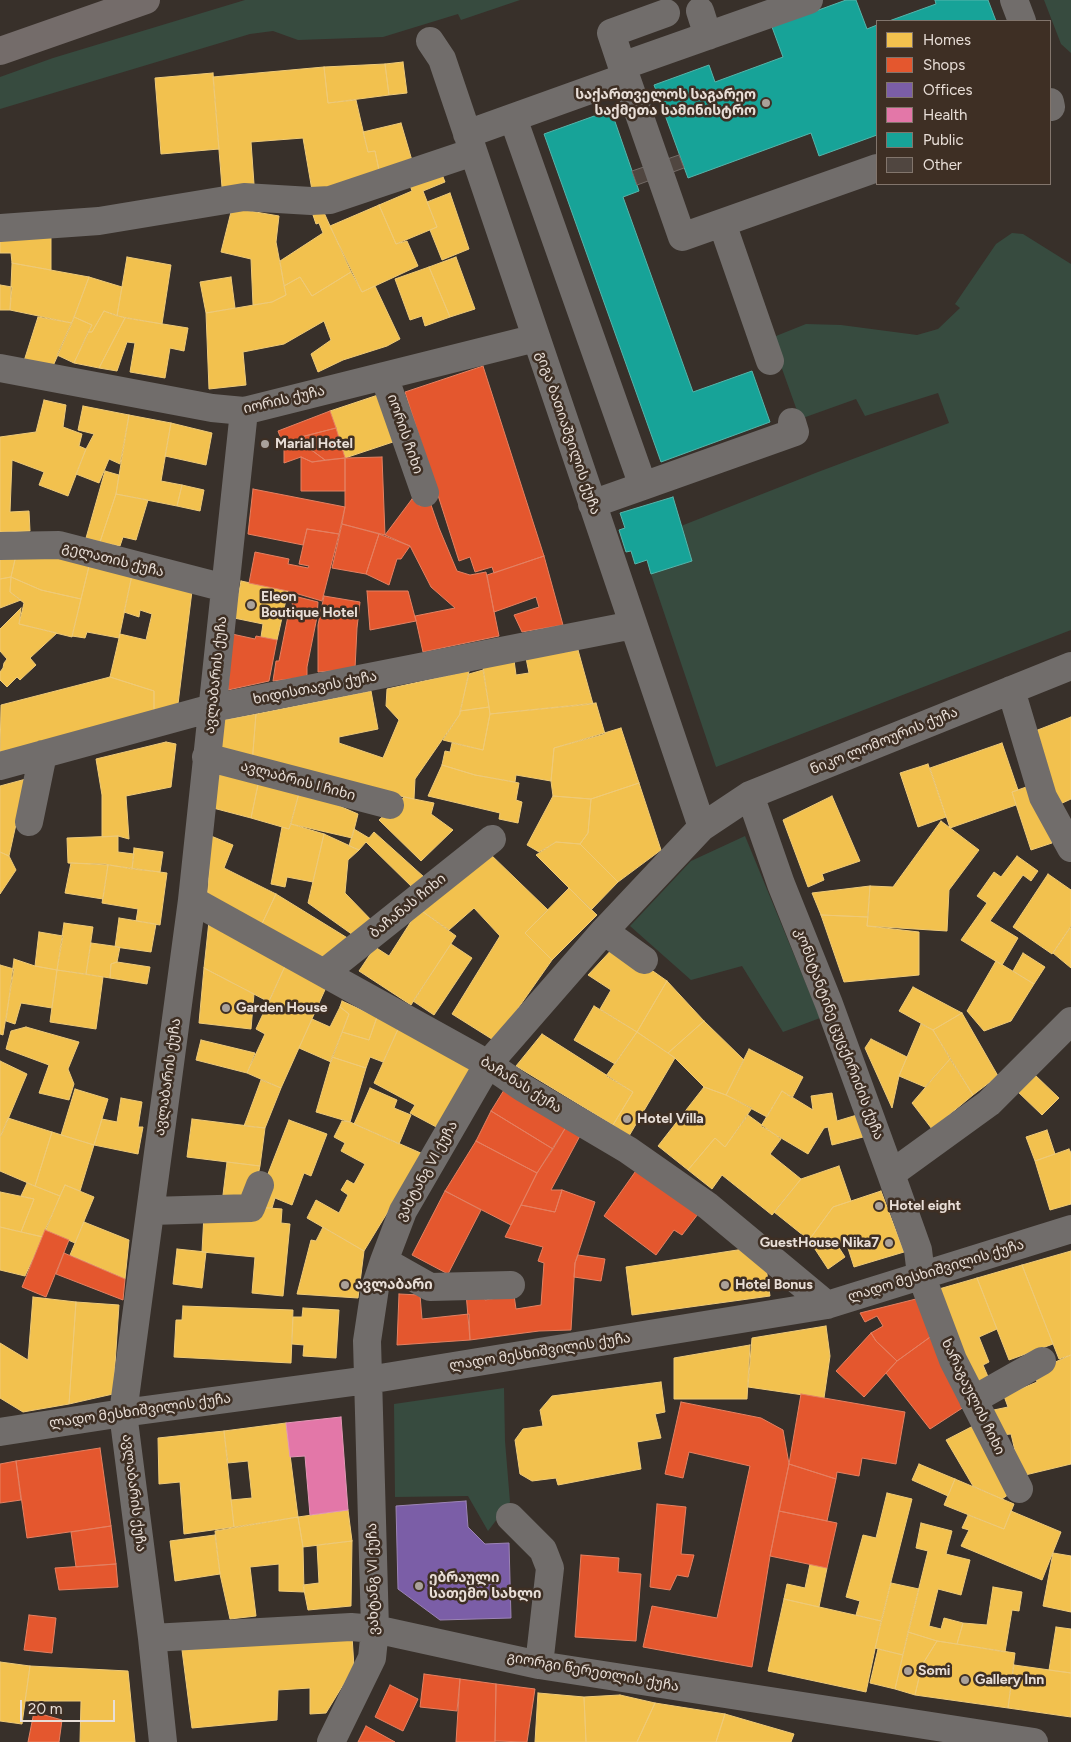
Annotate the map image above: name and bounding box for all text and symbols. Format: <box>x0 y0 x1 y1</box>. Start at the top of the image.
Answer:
legend <box>876 20 1051 185</box>
text: Homes <box>923 31 971 49</box>
text: Shops <box>923 56 965 74</box>
text: Offices <box>923 81 973 99</box>
place label: საქართველოს საგარეო საქმეთა სამინისტრო <box>575 87 756 120</box>
marker: საქართველოს საგარეო საქმეთა სამინისტრო <box>760 97 772 109</box>
text: Health <box>923 106 967 124</box>
text: Public <box>923 131 964 149</box>
text: Other <box>923 156 962 174</box>
street label: გიგა ბათიაშვილის ქუჩა <box>532 349 604 517</box>
street label: იორის ქუჩა <box>242 382 326 418</box>
street label: იორის ჩიხი <box>383 392 427 476</box>
place label: Marial Hotel <box>275 436 353 452</box>
marker: Marial Hotel <box>259 438 271 450</box>
street label: გელათის ქუჩა <box>60 539 166 581</box>
place label: Eleon Boutique Hotel <box>261 589 358 622</box>
marker: Eleon Boutique Hotel <box>245 599 257 611</box>
street label: ავლაბარის ქუჩა <box>201 615 231 735</box>
street label: ხიდისთავის ქუჩა <box>252 668 378 708</box>
street label: ნიკო ლომოურის ქუჩა <box>808 704 960 778</box>
street label: ავლაბრის I ჩიხი <box>239 758 357 804</box>
street label: ბაჩანას ჩიხი <box>367 870 449 942</box>
street label: კონსტანტინე ცუცქირიძის ქუჩა <box>791 926 887 1142</box>
place label: Garden House <box>236 1000 327 1016</box>
marker: Garden House <box>220 1002 232 1014</box>
street label: ავლაბარის ქუჩა <box>151 1017 185 1137</box>
street label: ბაჩანას ქუჩა <box>477 1053 565 1117</box>
place label: Hotel Villa <box>637 1111 704 1127</box>
marker: Hotel Villa <box>621 1113 633 1125</box>
street label: ვახტანგ VI ქუჩა <box>392 1118 462 1224</box>
place label: Hotel eight <box>889 1198 961 1214</box>
marker: Hotel eight <box>873 1200 885 1212</box>
place label: GuestHouse Nika7 <box>760 1235 879 1251</box>
street label: ლადო მესხიშვილის ქუჩა <box>846 1236 1026 1306</box>
marker: GuestHouse Nika7 <box>883 1237 895 1249</box>
place label: ავლაბარი <box>355 1277 433 1293</box>
place label: Hotel Bonus <box>735 1277 813 1293</box>
marker: ავლაბარი <box>339 1279 351 1291</box>
marker: Hotel Bonus <box>719 1279 731 1291</box>
street label: ლადო მესხიშვილის ქუჩა <box>448 1329 632 1375</box>
street label: ხარაგაულის ჩიხი <box>938 1336 1008 1458</box>
street label: ლადო მესხიშვილის ქუჩა <box>48 1390 232 1432</box>
street label: ავლაბარის ქუჩა <box>118 1433 150 1553</box>
street label: ვახტანგ VI ქუჩა <box>364 1523 382 1635</box>
place label: ებრაული სათემო სახლი <box>429 1570 541 1602</box>
marker: ებრაული სათემო სახლი <box>413 1580 425 1592</box>
street label: გიორგი წერეთლის ქუჩა <box>506 1649 680 1695</box>
place label: Somi <box>918 1663 951 1679</box>
marker: Somi <box>902 1665 914 1677</box>
place label: Gallery Inn <box>975 1672 1044 1688</box>
marker: Gallery Inn <box>959 1674 971 1686</box>
scale bar <box>22 1690 118 1722</box>
text: 20 m <box>28 1700 62 1718</box>

